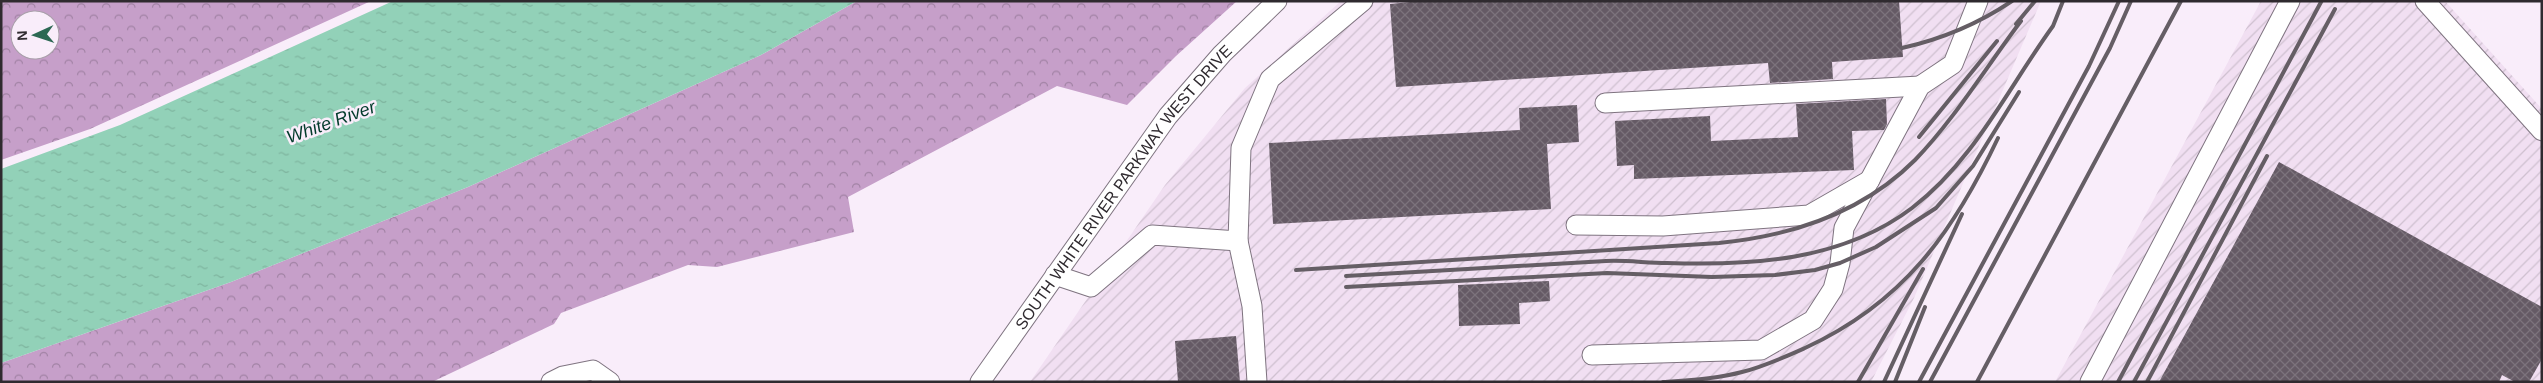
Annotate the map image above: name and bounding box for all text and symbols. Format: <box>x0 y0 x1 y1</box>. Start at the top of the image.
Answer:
north arrow <box>10 10 60 60</box>
text: N <box>14 30 30 41</box>
street label: SOUTH WHITE RIVER PARKWAY WEST DRIVE <box>1012 42 1235 333</box>
water label: White River <box>284 96 379 147</box>

